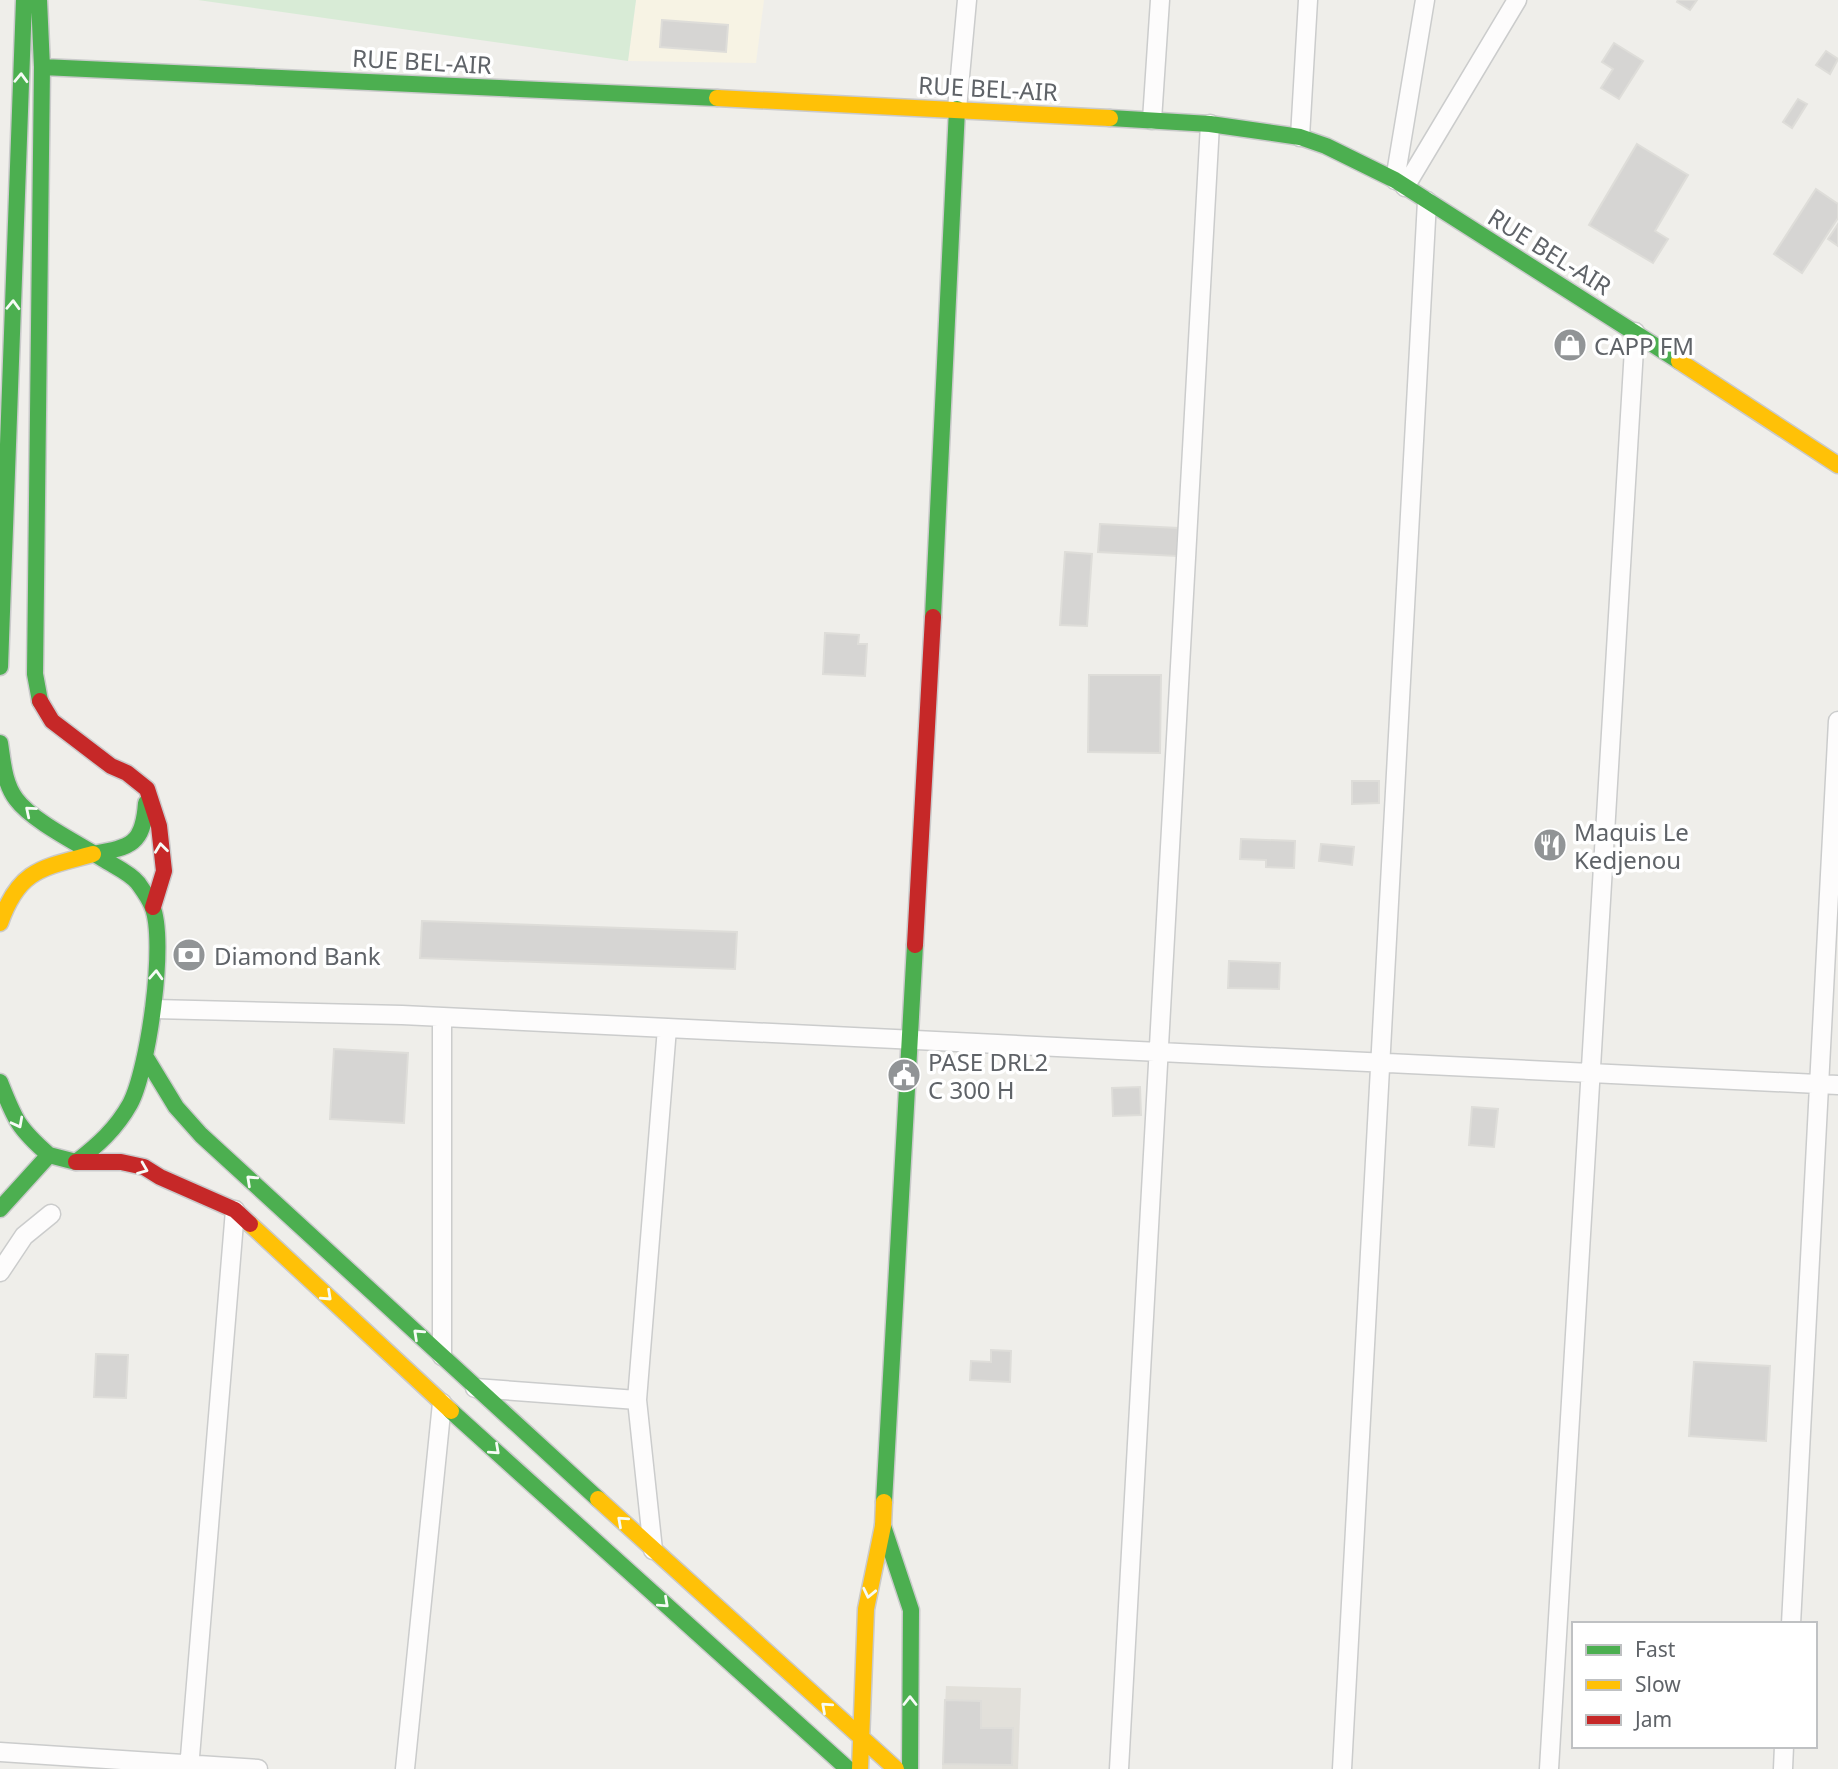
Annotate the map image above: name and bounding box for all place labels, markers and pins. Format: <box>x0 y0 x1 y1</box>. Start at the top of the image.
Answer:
shop icon: CAPP FM <box>1551 326 1589 364</box>
place label: CAPP FM <box>1594 329 1694 362</box>
place label: Maquis Le Kedjenou <box>1574 815 1689 876</box>
restaurant icon: Maquis Le Kedjenou <box>1531 826 1569 864</box>
bank icon: Diamond Bank <box>170 936 208 974</box>
place label: Diamond Bank <box>214 939 381 972</box>
place label: PASE DRL2 C 300 H <box>928 1045 1048 1106</box>
public building icon: PASE DRL2 C 300 H <box>885 1056 923 1094</box>

